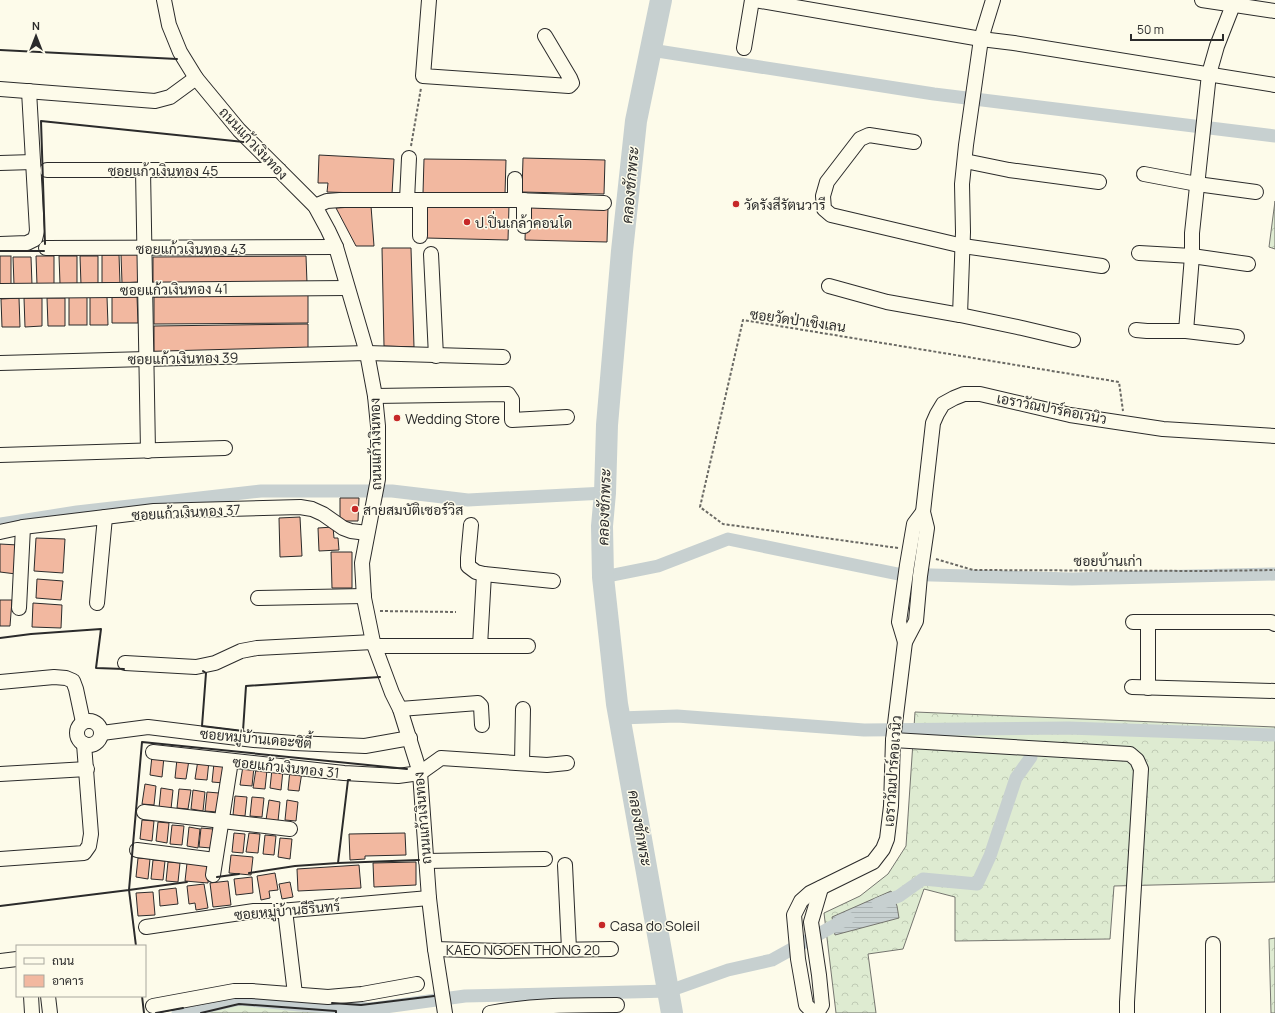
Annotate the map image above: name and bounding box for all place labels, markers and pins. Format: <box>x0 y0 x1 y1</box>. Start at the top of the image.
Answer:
place label: วัดรังสีรัตนวารี <box>744 195 826 214</box>
marker: วัดรังสีรัตนวารี <box>731 199 741 209</box>
place label: ป.ปิ่นเกล้าคอนโด <box>475 211 572 232</box>
marker: ป.ปิ่นเกล้าคอนโด <box>462 217 472 227</box>
place label: Wedding Store <box>405 409 500 428</box>
marker: Wedding Store <box>392 413 402 423</box>
place label: สายสมบัติเซอร์วิส <box>363 500 463 519</box>
marker: สายสมบัติเซอร์วิส <box>350 504 360 514</box>
place label: Casa do Soleil <box>610 916 700 935</box>
marker: Casa do Soleil <box>597 920 607 930</box>

